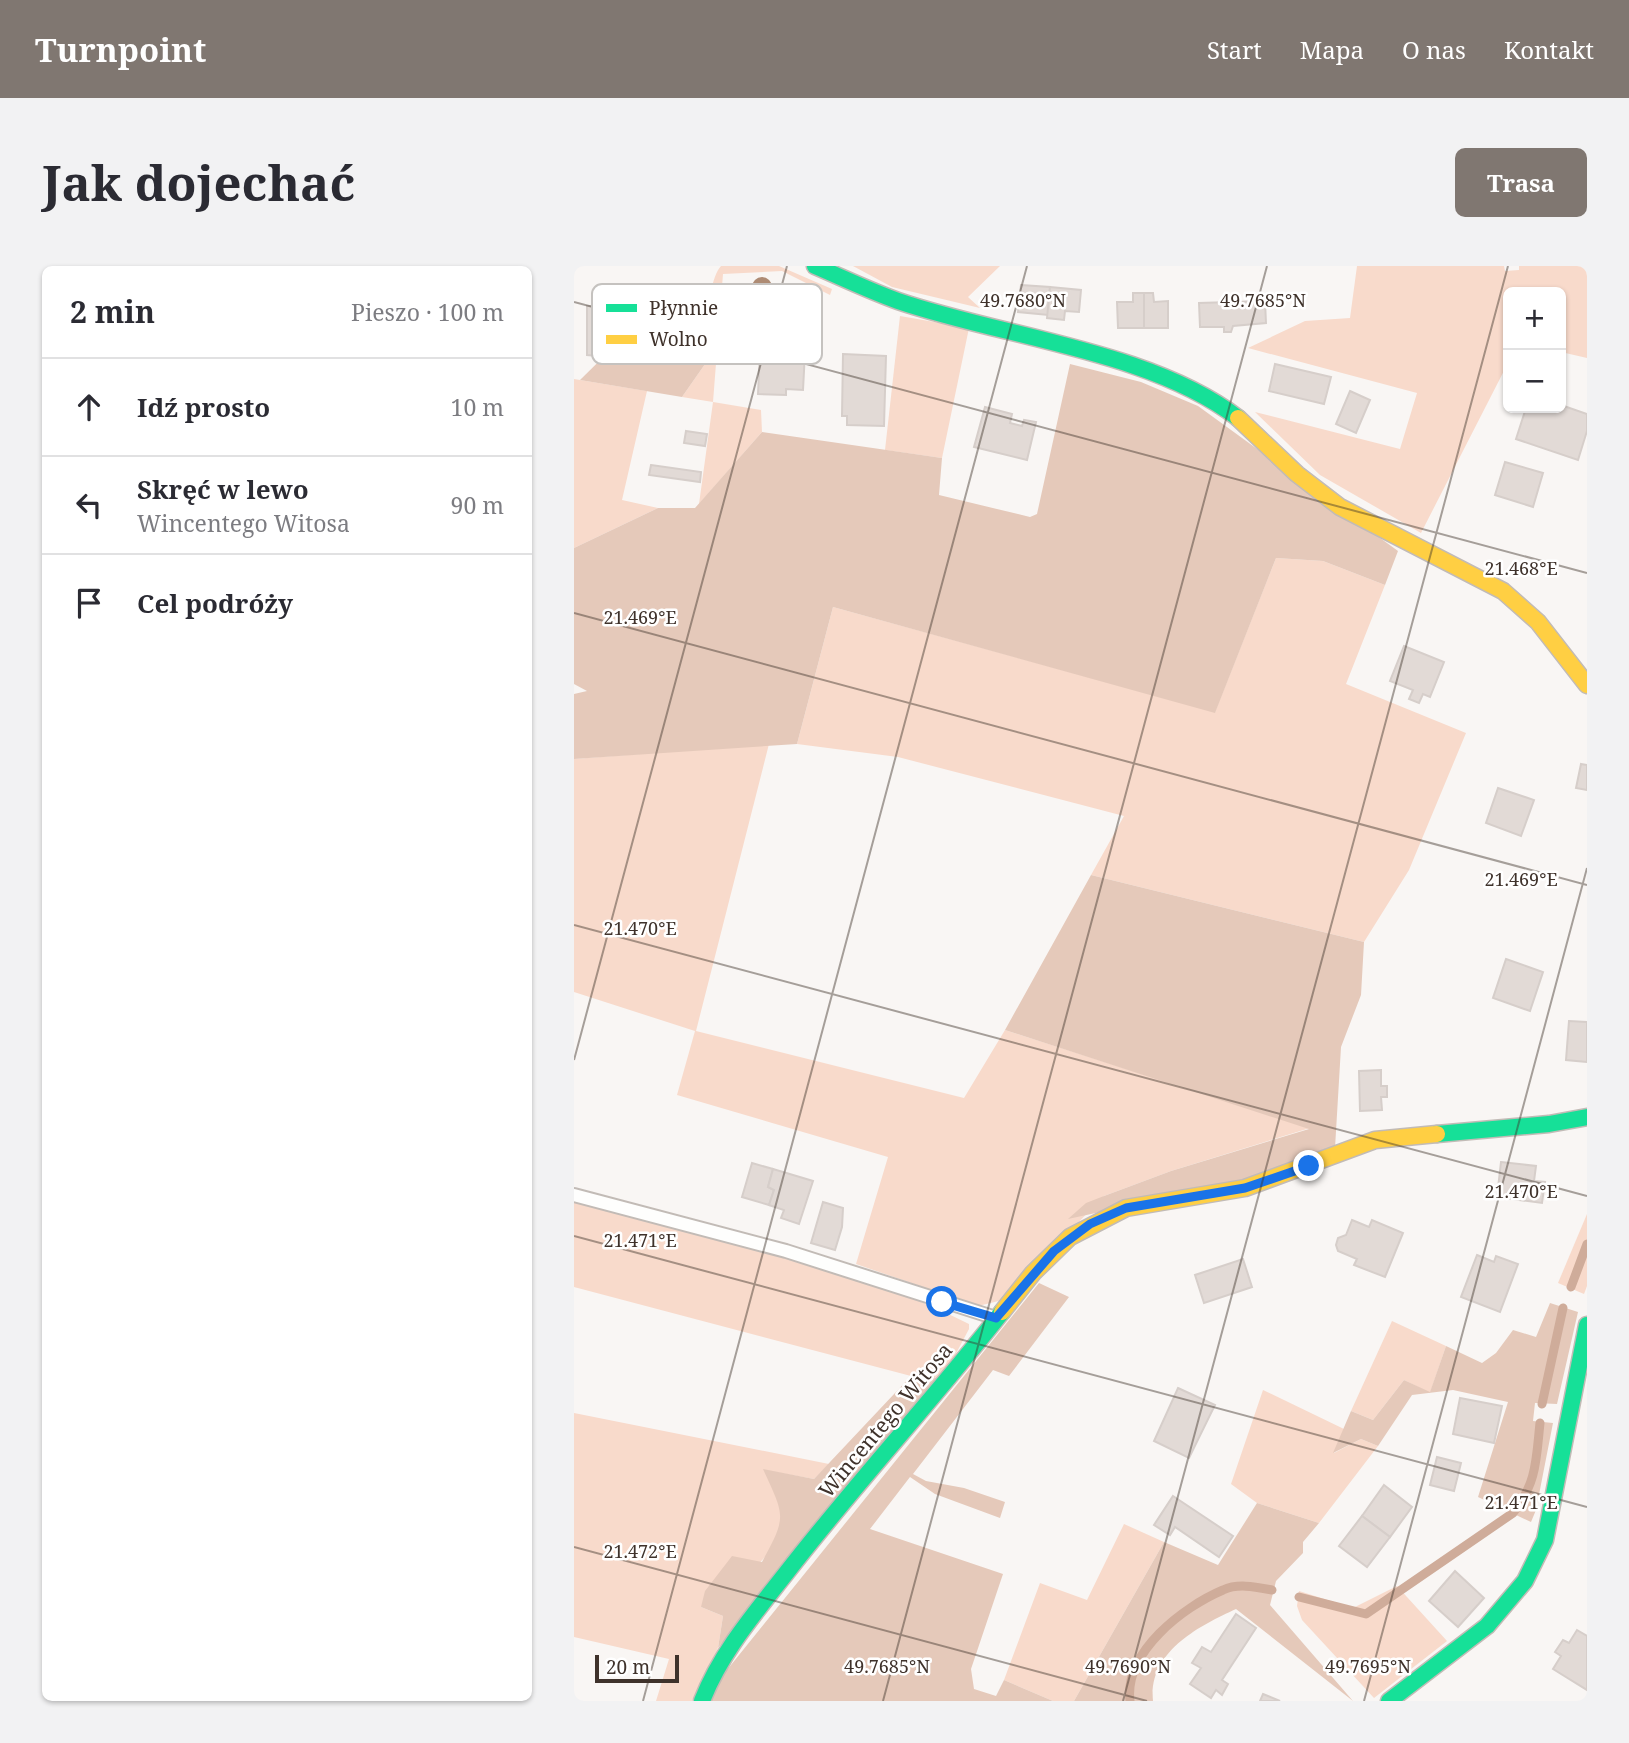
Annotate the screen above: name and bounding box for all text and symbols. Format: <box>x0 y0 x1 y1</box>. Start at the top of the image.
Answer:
text: Turnpoint <box>35 27 206 72</box>
text: Start <box>1207 33 1262 66</box>
text: Mapa <box>1300 33 1364 66</box>
text: O nas <box>1402 33 1466 66</box>
text: Kontakt <box>1504 33 1594 66</box>
button: Trasa <box>1455 148 1587 217</box>
text: Jak dojechać <box>42 149 355 215</box>
legend <box>592 284 822 364</box>
map controls <box>1503 287 1566 413</box>
button: + <box>1503 287 1566 350</box>
text: 49.7680°N <box>980 288 1066 312</box>
text: 49.7685°N <box>1220 288 1306 312</box>
text: 2 min <box>70 291 155 332</box>
text: Płynnie <box>649 295 718 321</box>
text: Pieszo · 100 m <box>351 296 504 328</box>
text: Wolno <box>649 326 708 352</box>
button: − <box>1503 350 1566 413</box>
icon: ahead <box>70 388 108 426</box>
text: Idź prosto <box>137 389 270 425</box>
text: 10 m <box>451 391 504 423</box>
text: Skręć w lewo <box>137 471 309 507</box>
icon: left <box>70 486 108 524</box>
text: 90 m <box>451 489 504 521</box>
text: Wincentego Witosa <box>137 507 350 539</box>
text: 21.468°E <box>1484 556 1558 580</box>
icon: arrive <box>70 584 108 622</box>
text: Cel podróży <box>137 585 293 621</box>
text: 21.469°E <box>603 605 677 629</box>
text: 21.469°E <box>1484 867 1558 891</box>
text: 21.470°E <box>603 916 677 940</box>
route end <box>1293 1150 1324 1181</box>
text: 21.470°E <box>1484 1179 1558 1203</box>
text: 21.471°E <box>603 1228 677 1252</box>
route start <box>926 1286 957 1317</box>
street label: Wincentego Witosa <box>812 1337 958 1503</box>
text: 21.471°E <box>1484 1490 1558 1514</box>
text: 21.472°E <box>603 1539 677 1563</box>
scale bar <box>595 1652 679 1684</box>
text: 20 m <box>606 1654 650 1680</box>
text: 49.7685°N <box>844 1654 930 1678</box>
text: 49.7690°N <box>1085 1654 1171 1678</box>
text: 49.7695°N <box>1325 1654 1411 1678</box>

